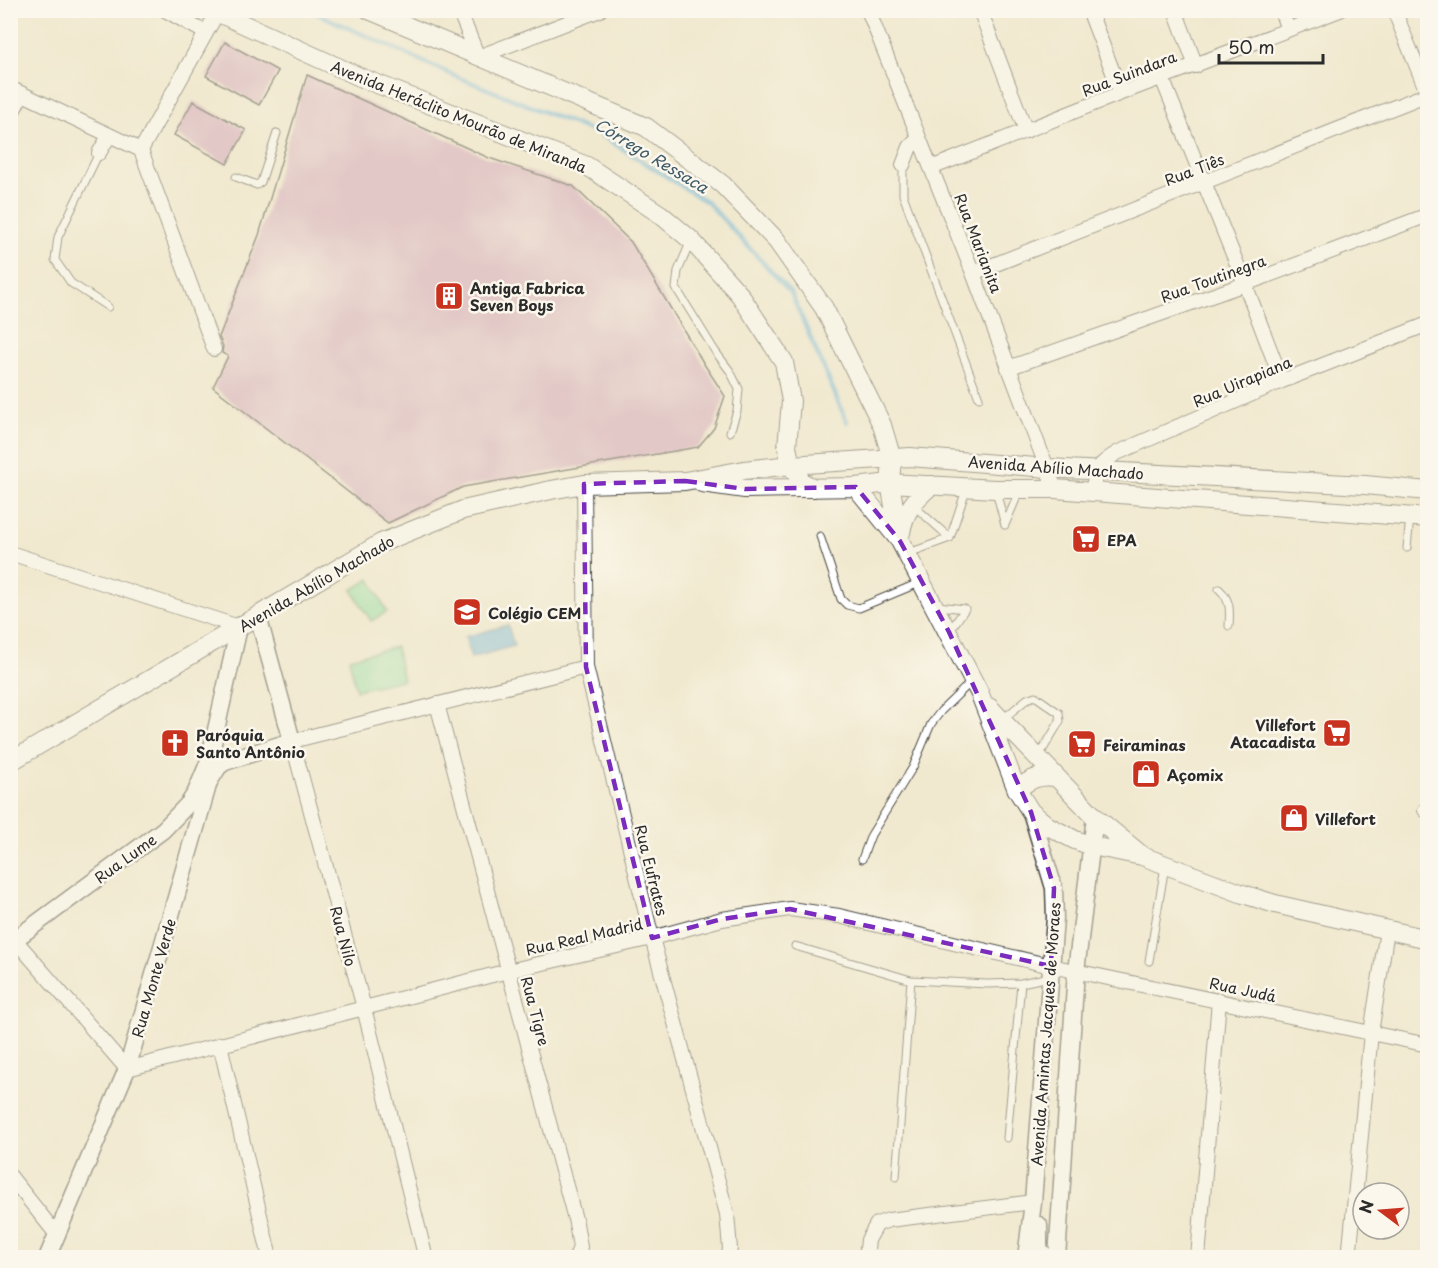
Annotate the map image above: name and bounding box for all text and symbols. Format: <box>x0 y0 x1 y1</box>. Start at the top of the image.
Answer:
scale bar <box>1219 27 1322 65</box>
text: 50 m <box>1228 33 1275 60</box>
street label: Rua Suindara <box>1078 44 1180 102</box>
street label: Avenida Heráclito Mourão de Miranda <box>328 54 591 178</box>
water label: Córrego Ressaca <box>591 112 714 199</box>
street label: Rua Tiês <box>1161 147 1227 191</box>
street label: Rua Marianita <box>949 190 1009 297</box>
street label: Rua Toutinegra <box>1157 248 1270 308</box>
place label: Antiga Fabrica Seven Boys <box>470 276 585 316</box>
building icon: Antiga Fabrica Seven Boys <box>433 280 465 312</box>
street label: Rua Uirapiana <box>1189 350 1295 412</box>
street label: Avenida Abílio Machado <box>967 449 1145 485</box>
supermarket icon: EPA <box>1070 523 1102 555</box>
place label: EPA <box>1107 528 1137 551</box>
street label: Avenida Abílio Machado <box>234 529 398 637</box>
school or university icon: Colégio CEM <box>451 596 483 628</box>
place label: Colégio CEM <box>488 601 581 624</box>
place label: Villefort Atacadista <box>1230 713 1316 753</box>
supermarket icon: Villefort Atacadista <box>1321 717 1353 749</box>
place label: Paróquia Santo Antônio <box>196 723 305 763</box>
church icon: Paróquia Santo Antônio <box>159 727 191 759</box>
supermarket icon: Feiraminas <box>1066 728 1098 760</box>
place label: Feiraminas <box>1103 733 1186 756</box>
shop icon: Açomix <box>1130 758 1162 790</box>
place label: Açomix <box>1167 763 1224 786</box>
shop icon: Villefort <box>1278 802 1310 834</box>
place label: Villefort <box>1315 807 1376 830</box>
street label: Rua Eufrates <box>630 822 674 918</box>
street label: Rua Lume <box>89 828 161 888</box>
street label: Avenida Amintas Jacques de Moraes <box>1024 901 1066 1167</box>
street label: Rua Nilo <box>325 903 363 969</box>
street label: Rua Real Madrid <box>523 911 645 961</box>
street label: Rua Monte Verde <box>125 916 181 1040</box>
street label: Rua Judá <box>1208 971 1279 1007</box>
street label: Rua Tigre <box>516 974 556 1048</box>
north arrow <box>1351 1181 1411 1241</box>
text: N <box>1352 1197 1379 1216</box>

